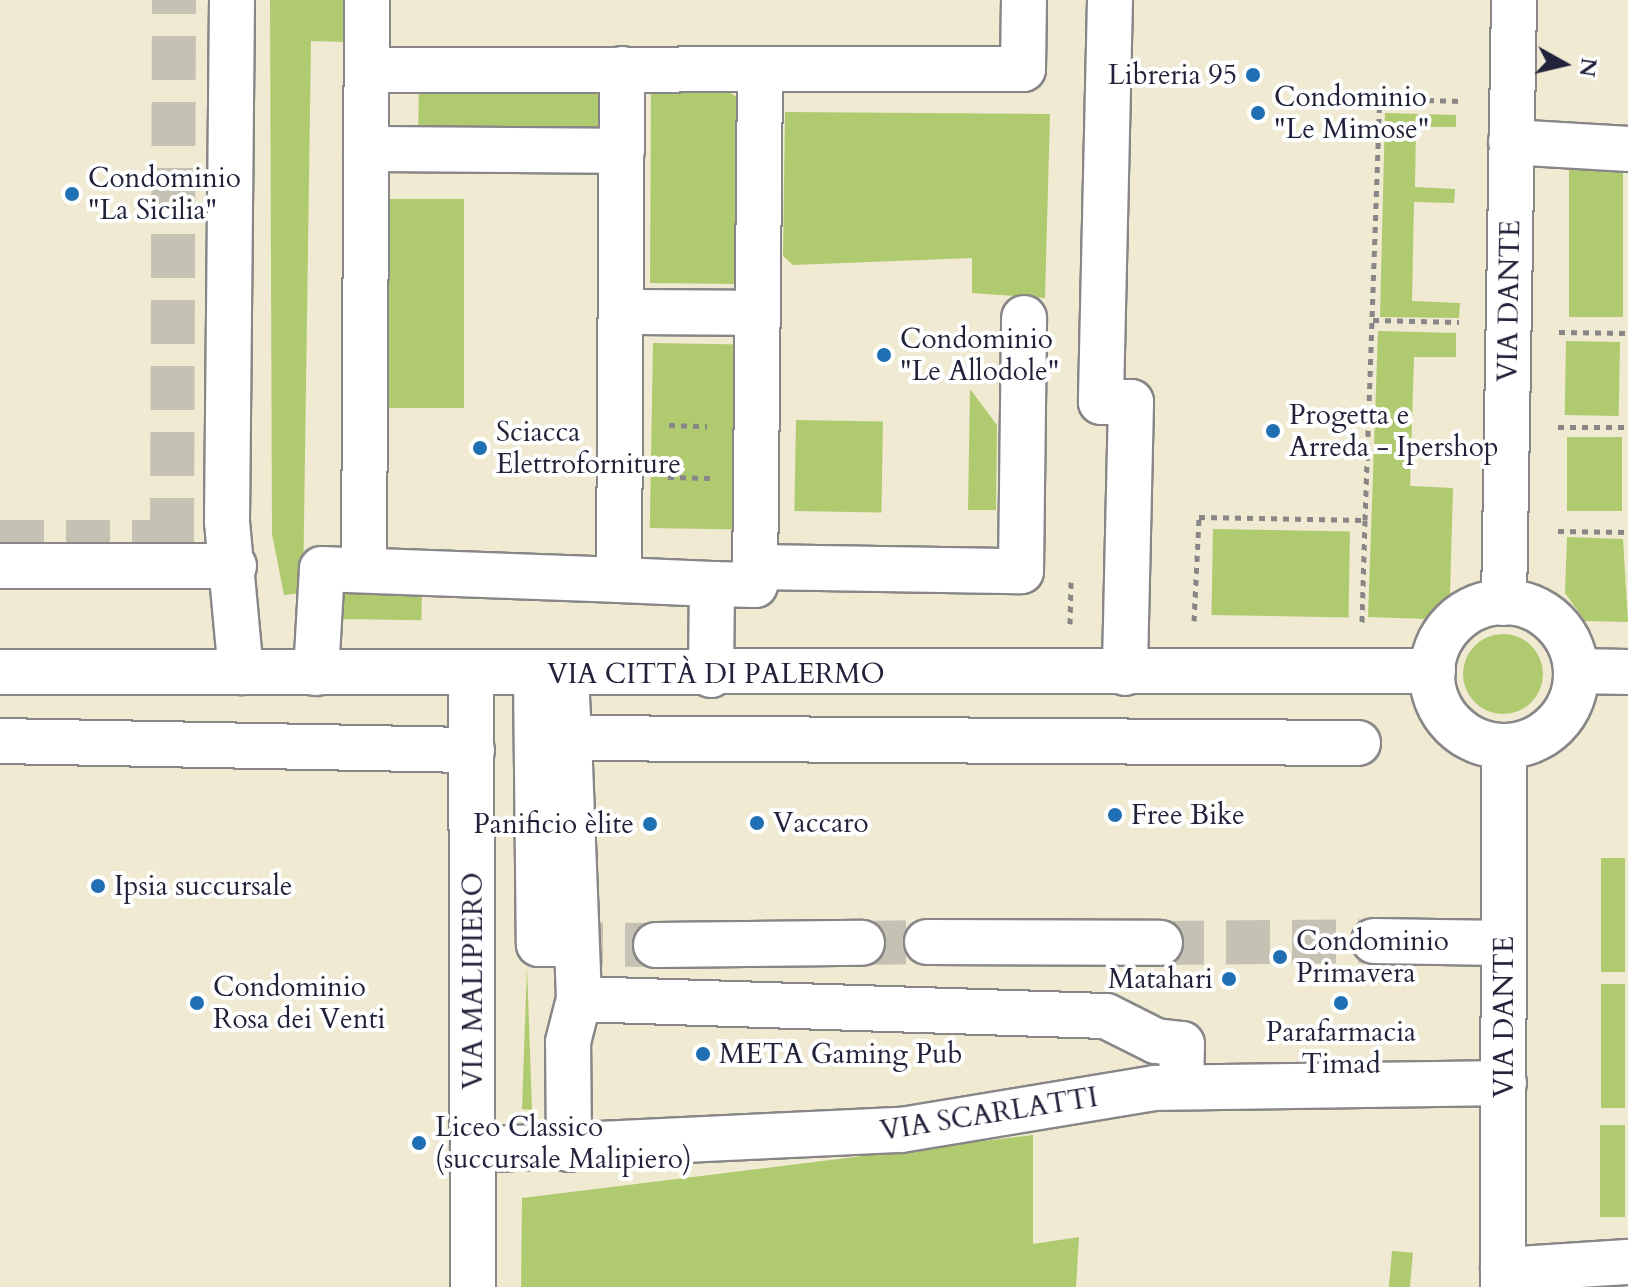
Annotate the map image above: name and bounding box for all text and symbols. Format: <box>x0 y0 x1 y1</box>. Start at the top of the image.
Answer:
north arrow <box>1524 24 1604 104</box>
text: N <box>1572 56 1604 79</box>
place label: Libreria 95 <box>1108 58 1237 92</box>
marker: Libreria 95 <box>1244 66 1262 84</box>
place label: Condominio "Le Mimose" <box>1274 80 1429 146</box>
marker: Condominio "Le Mimose" <box>1249 104 1267 122</box>
place label: Condominio "La Sicilia" <box>88 161 241 227</box>
marker: Condominio "La Sicilia" <box>63 185 81 203</box>
street label: VIA DANTE <box>1491 220 1527 382</box>
place label: Condominio "Le Allodole" <box>900 322 1059 388</box>
marker: Condominio "Le Allodole" <box>875 346 893 364</box>
place label: Progetta e Arreda - Ipershop <box>1289 398 1499 464</box>
place label: Sciacca Elettroforniture <box>496 415 681 481</box>
marker: Progetta e Arreda - Ipershop <box>1264 422 1282 440</box>
marker: Sciacca Elettroforniture <box>471 439 489 457</box>
street label: VIA CITTÀ DI PALERMO <box>547 657 885 691</box>
place label: Free Bike <box>1131 798 1245 832</box>
place label: Vaccaro <box>773 806 869 840</box>
marker: Free Bike <box>1106 806 1124 824</box>
place label: Panificio èlite <box>473 807 634 841</box>
marker: Vaccaro <box>748 814 766 832</box>
marker: Panificio èlite <box>641 815 659 833</box>
place label: Ipsia succursale <box>114 869 292 903</box>
street label: VIA MALIPIERO <box>456 872 490 1090</box>
marker: Ipsia succursale <box>89 877 107 895</box>
place label: Condominio Primavera <box>1296 924 1449 990</box>
street label: VIA DANTE <box>1487 936 1521 1098</box>
marker: Condominio Primavera <box>1271 948 1289 966</box>
place label: Matahari <box>1108 962 1213 996</box>
place label: Condominio Rosa dei Venti <box>213 970 385 1036</box>
marker: Matahari <box>1220 970 1238 988</box>
marker: Condominio Rosa dei Venti <box>188 994 206 1012</box>
marker: Parafarmacia Timad <box>1332 994 1350 1012</box>
place label: Parafarmacia Timad <box>1266 1015 1416 1081</box>
place label: META Gaming Pub <box>719 1037 963 1071</box>
marker: META Gaming Pub <box>694 1045 712 1063</box>
street label: VIA SCARLATTI <box>878 1080 1100 1148</box>
place label: Liceo Classico (succursale Malipiero) <box>435 1110 692 1176</box>
marker: Liceo Classico (succursale Malipiero) <box>410 1134 428 1152</box>

